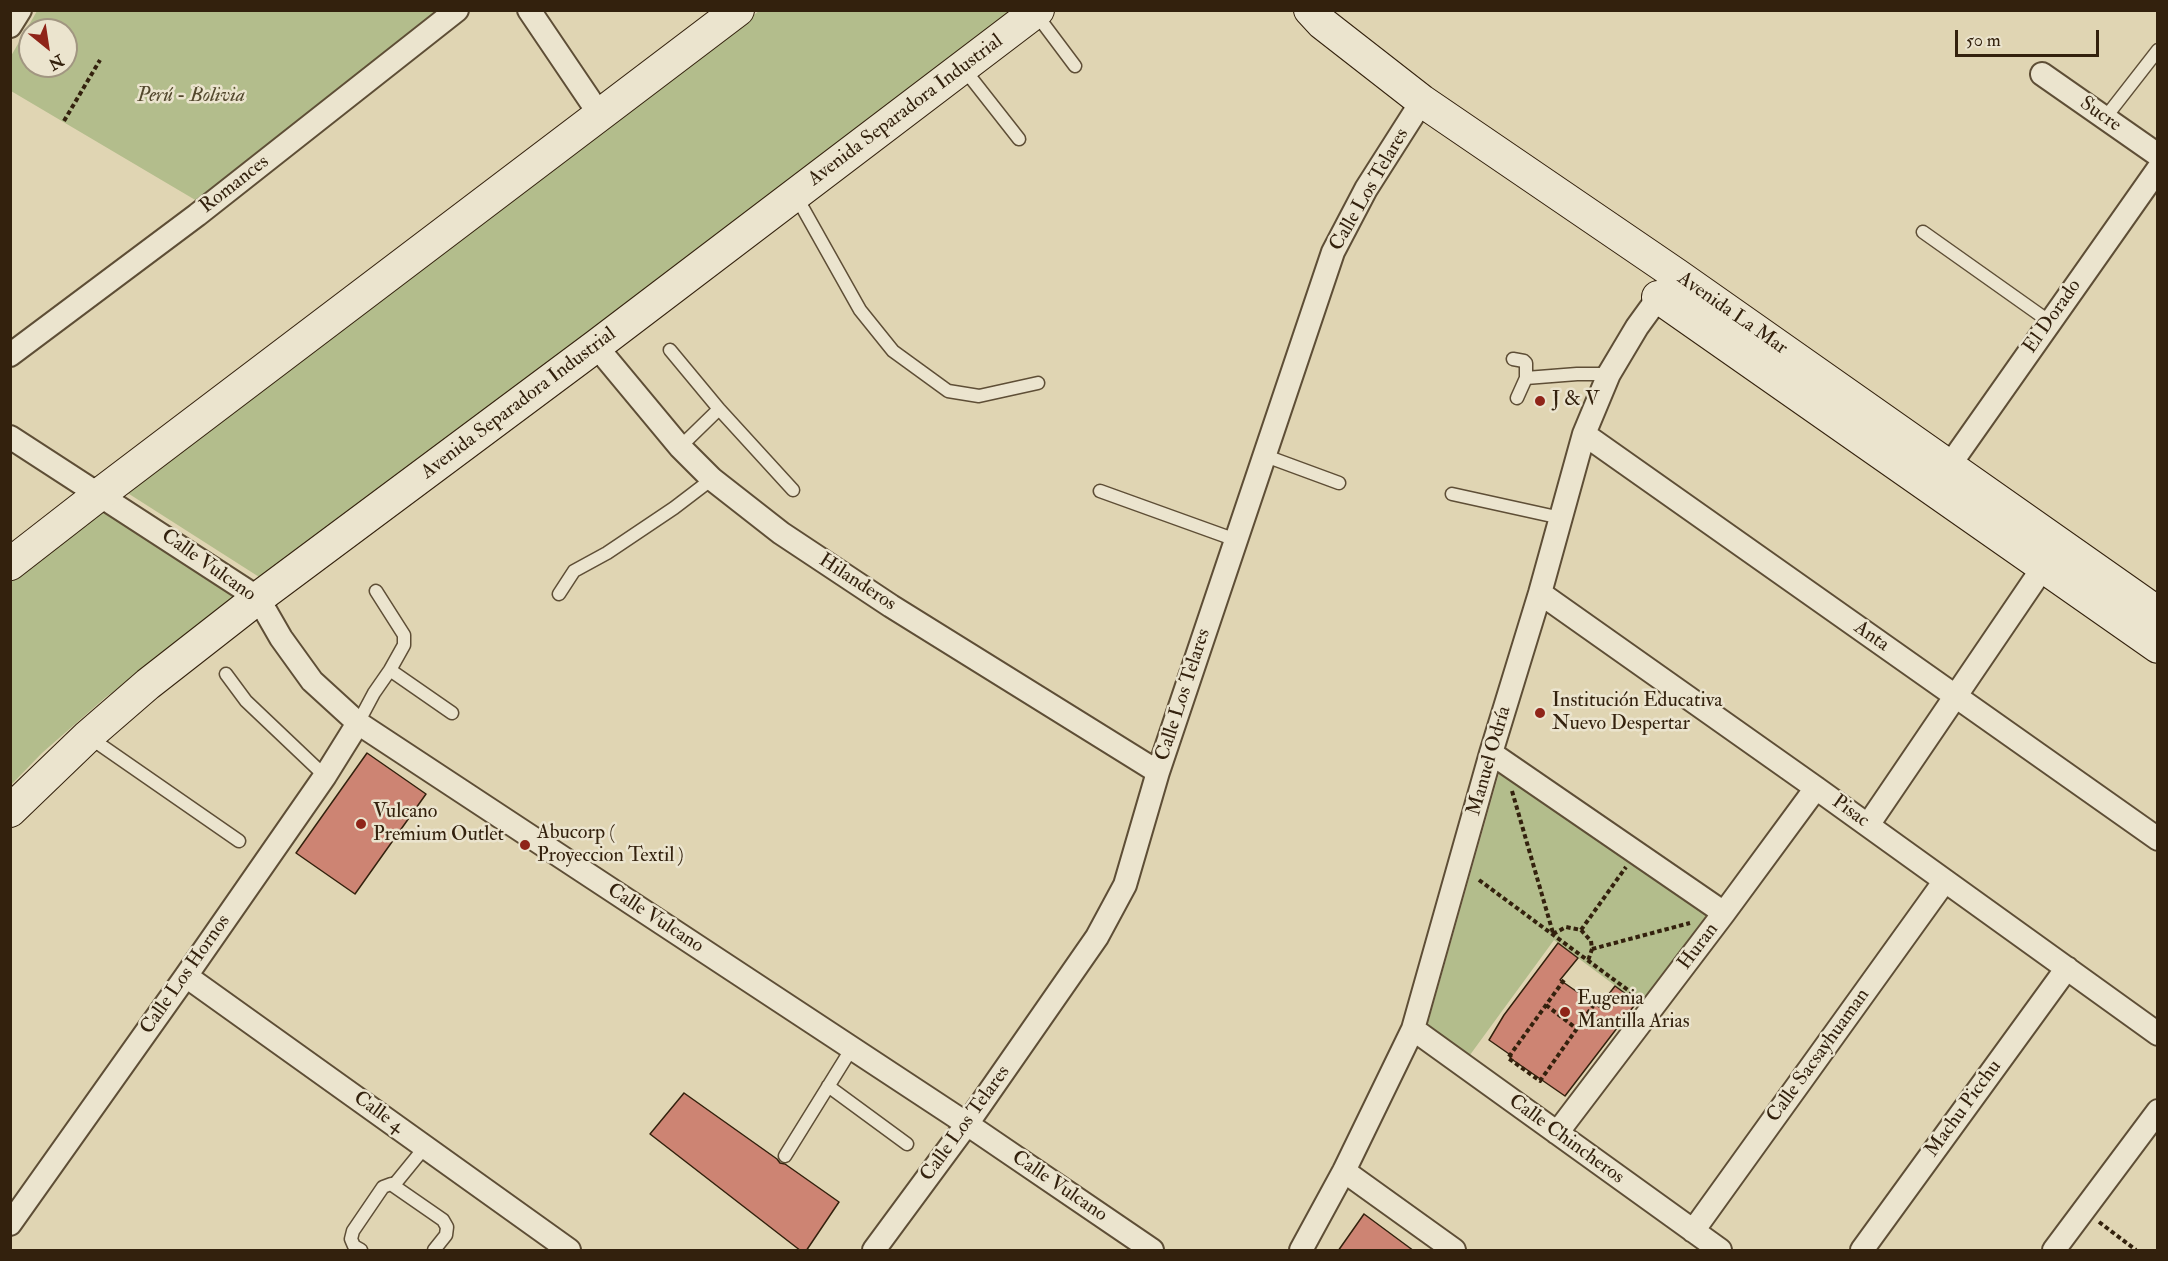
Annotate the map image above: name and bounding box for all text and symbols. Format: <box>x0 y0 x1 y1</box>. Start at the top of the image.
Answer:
north arrow <box>18 18 78 78</box>
scale bar <box>1958 18 2102 56</box>
text: 50 m <box>1966 29 2001 52</box>
street label: Avenida Separadora Industrial <box>804 30 1008 192</box>
text: N <box>45 50 67 74</box>
park label: Perú - Bolivia <box>137 85 245 109</box>
street label: Sucre <box>2075 92 2125 138</box>
street label: Calle Los Telares <box>1325 124 1415 256</box>
street label: Romances <box>196 151 274 219</box>
street label: Avenida La Mar <box>1672 267 1792 361</box>
street label: El Dorado <box>2019 275 2087 359</box>
street label: Avenida Separadora Industrial <box>417 323 621 485</box>
place label: J & V <box>1552 389 1599 413</box>
marker: J & V <box>1533 394 1547 408</box>
street label: Calle Vulcano <box>156 525 260 607</box>
street label: Hilanderos <box>814 549 900 617</box>
street label: Anta <box>1849 616 1893 658</box>
street label: Calle Los Telares <box>1151 626 1217 764</box>
place label: Institución Educativa Nuevo Despertar <box>1552 690 1723 737</box>
street label: Manuel Odría <box>1463 703 1517 819</box>
marker: Institución Educativa Nuevo Despertar <box>1533 706 1547 720</box>
street label: Pisac <box>1827 791 1873 833</box>
place label: Vulcano Premium Outlet <box>373 801 504 848</box>
marker: Vulcano Premium Outlet <box>354 817 368 831</box>
place label: Abucorp ( Proyeccion Textil ) <box>537 822 684 869</box>
marker: Abucorp ( Proyeccion Textil ) <box>518 838 532 852</box>
street label: Calle Vulcano <box>602 879 708 959</box>
street label: Calle Los Hornos <box>136 910 236 1040</box>
street label: Huran <box>1674 919 1724 975</box>
street label: Calle Sacsayhuaman <box>1762 984 1876 1128</box>
place label: Eugenia Mantilla Arias <box>1577 988 1690 1035</box>
marker: Eugenia Mantilla Arias <box>1558 1005 1572 1019</box>
street label: Machu Picchu <box>1921 1056 2007 1162</box>
street label: Calle Los Telares <box>916 1061 1016 1187</box>
street label: Calle 4 <box>348 1087 408 1139</box>
street label: Calle Chincheros <box>1504 1090 1628 1190</box>
street label: Calle Vulcano <box>1007 1146 1111 1228</box>

